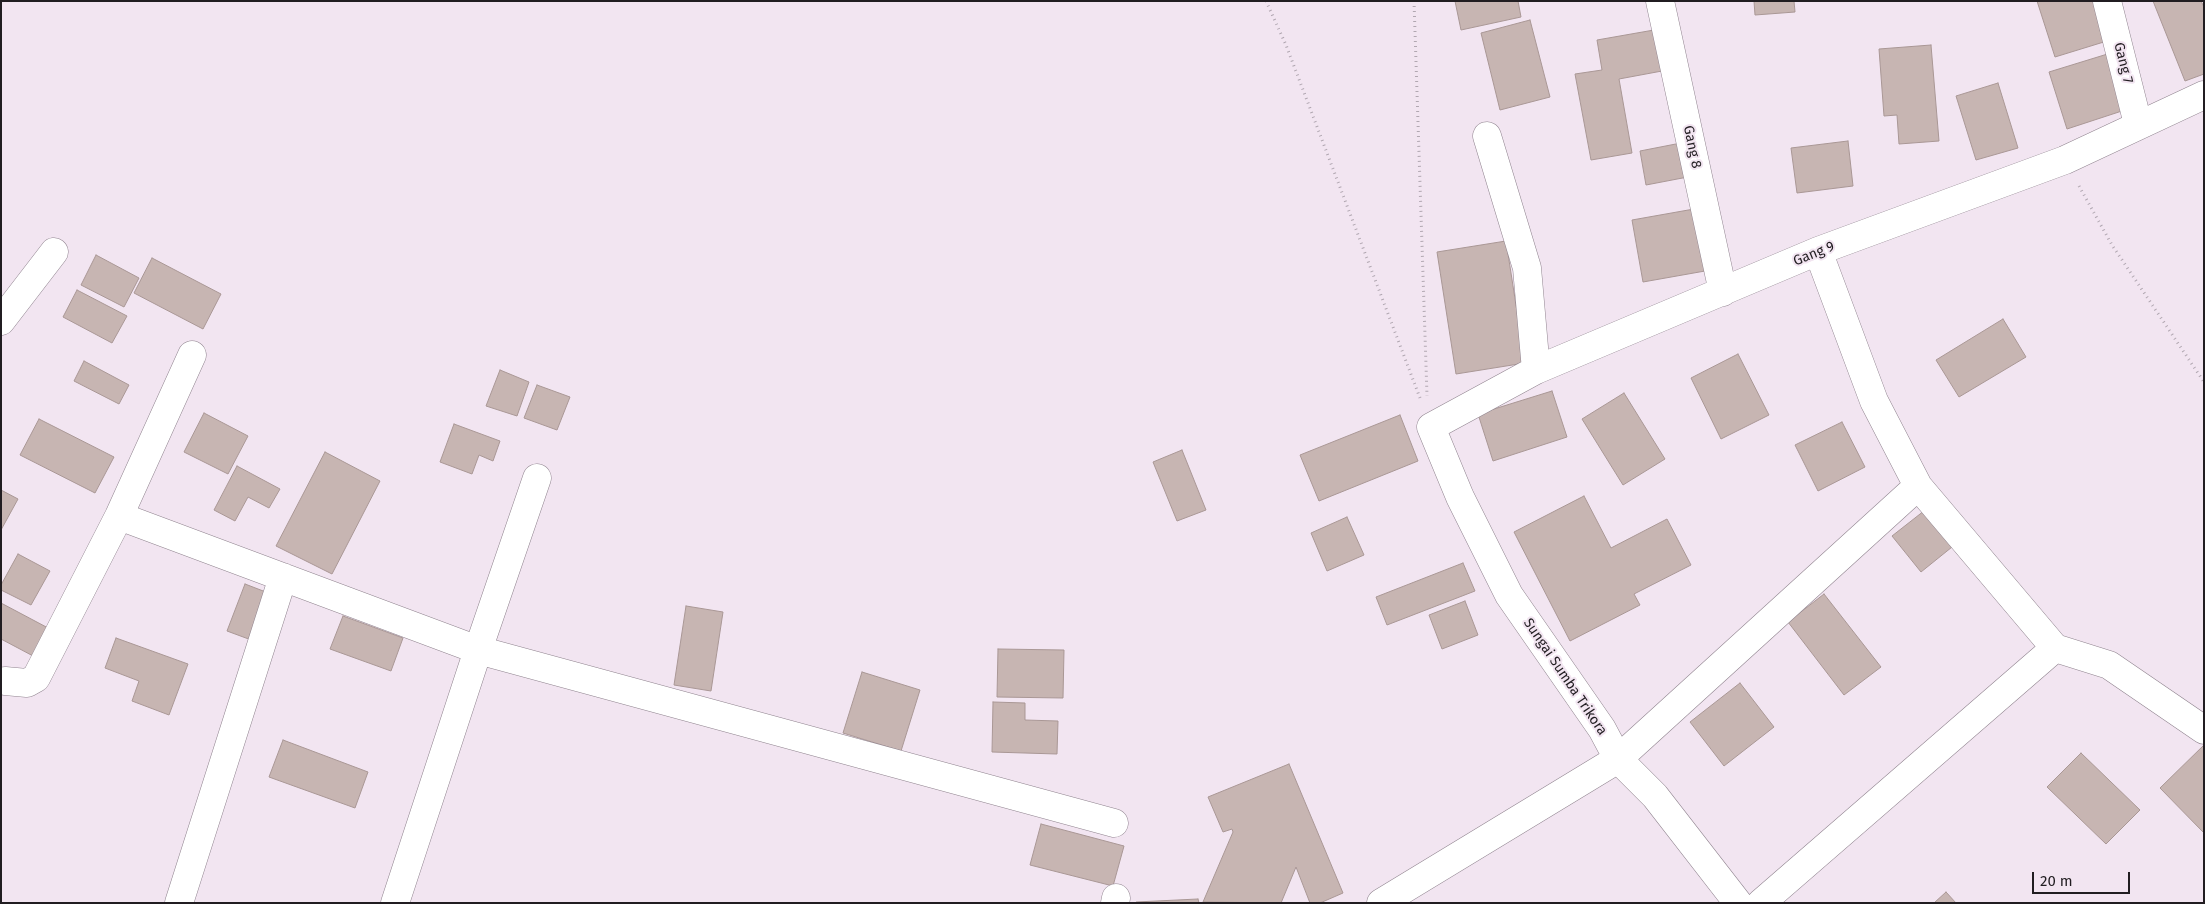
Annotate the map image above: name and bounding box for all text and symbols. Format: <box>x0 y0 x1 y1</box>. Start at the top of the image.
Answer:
street label: Gang 7 <box>2110 41 2136 85</box>
street label: Gang 8 <box>1679 124 1705 170</box>
street label: Gang 9 <box>1791 238 1837 270</box>
street label: Sungai Sumba Trikora <box>1520 615 1610 739</box>
scale bar <box>2035 862 2132 894</box>
text: 20 m <box>2040 872 2073 890</box>

